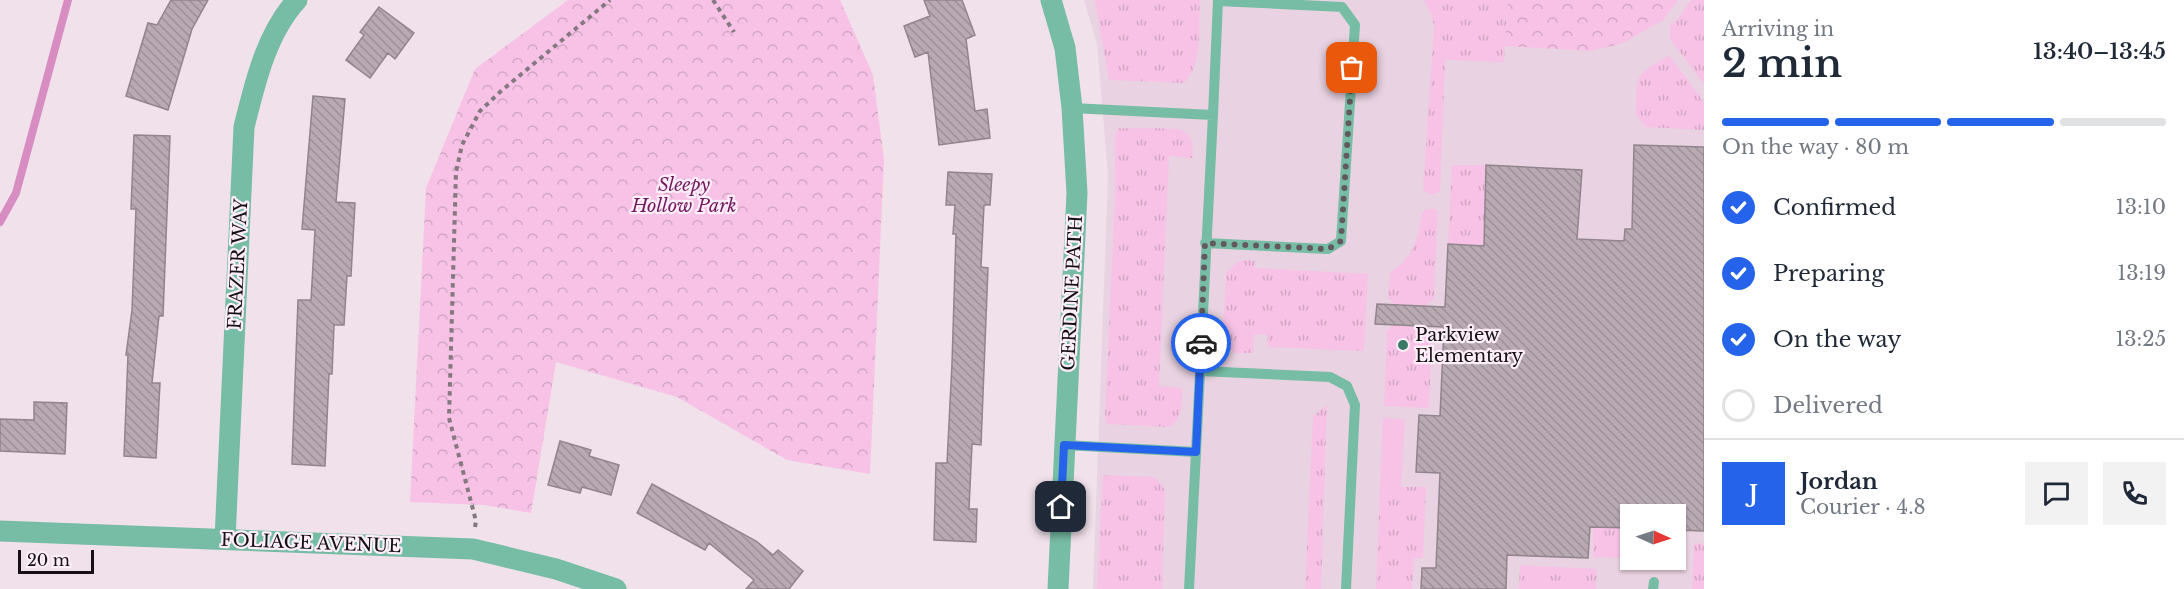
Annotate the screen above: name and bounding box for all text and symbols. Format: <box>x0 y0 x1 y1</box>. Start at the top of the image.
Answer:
text: Arriving in <box>1722 17 1834 41</box>
text: 13:40–13:45 <box>2033 38 2166 65</box>
text: 2 min <box>1722 39 1842 88</box>
pin <box>1326 42 1377 93</box>
icon: bag <box>1335 51 1368 84</box>
text: On the way · 80 m <box>1722 135 1909 159</box>
park label: Sleepy Hollow Park <box>630 174 737 217</box>
icon: check <box>1722 191 1755 224</box>
text: Confirmed <box>1773 194 1896 221</box>
text: 13:10 <box>2116 195 2166 219</box>
street label: FRAZER WAY <box>224 197 252 330</box>
street label: GERDINE PATH <box>1057 215 1087 371</box>
icon: check <box>1722 257 1755 290</box>
text: Preparing <box>1773 260 1884 287</box>
text: 13:19 <box>2117 261 2166 285</box>
courier <box>1171 313 1231 373</box>
icon: check <box>1722 323 1755 356</box>
place label: Parkview Elementary <box>1415 324 1524 367</box>
text: On the way <box>1773 326 1901 353</box>
icon: car <box>1185 327 1218 360</box>
text: 13:25 <box>2115 327 2166 351</box>
marker: Parkview Elementary <box>1396 338 1410 352</box>
text: Delivered <box>1773 392 1883 419</box>
button: chat <box>2025 462 2088 525</box>
button: phone <box>2103 462 2166 525</box>
text: Jordan <box>1800 468 1878 495</box>
text: J <box>1749 480 1758 507</box>
pin <box>1035 481 1086 532</box>
icon: home <box>1044 490 1077 523</box>
text: Courier · 4.8 <box>1800 495 1926 519</box>
north arrow <box>1620 504 1686 570</box>
map controls <box>1620 504 1686 570</box>
street label: FOLIAGE AVENUE <box>220 529 402 557</box>
scale bar <box>18 547 94 574</box>
text: 20 m <box>27 550 70 570</box>

